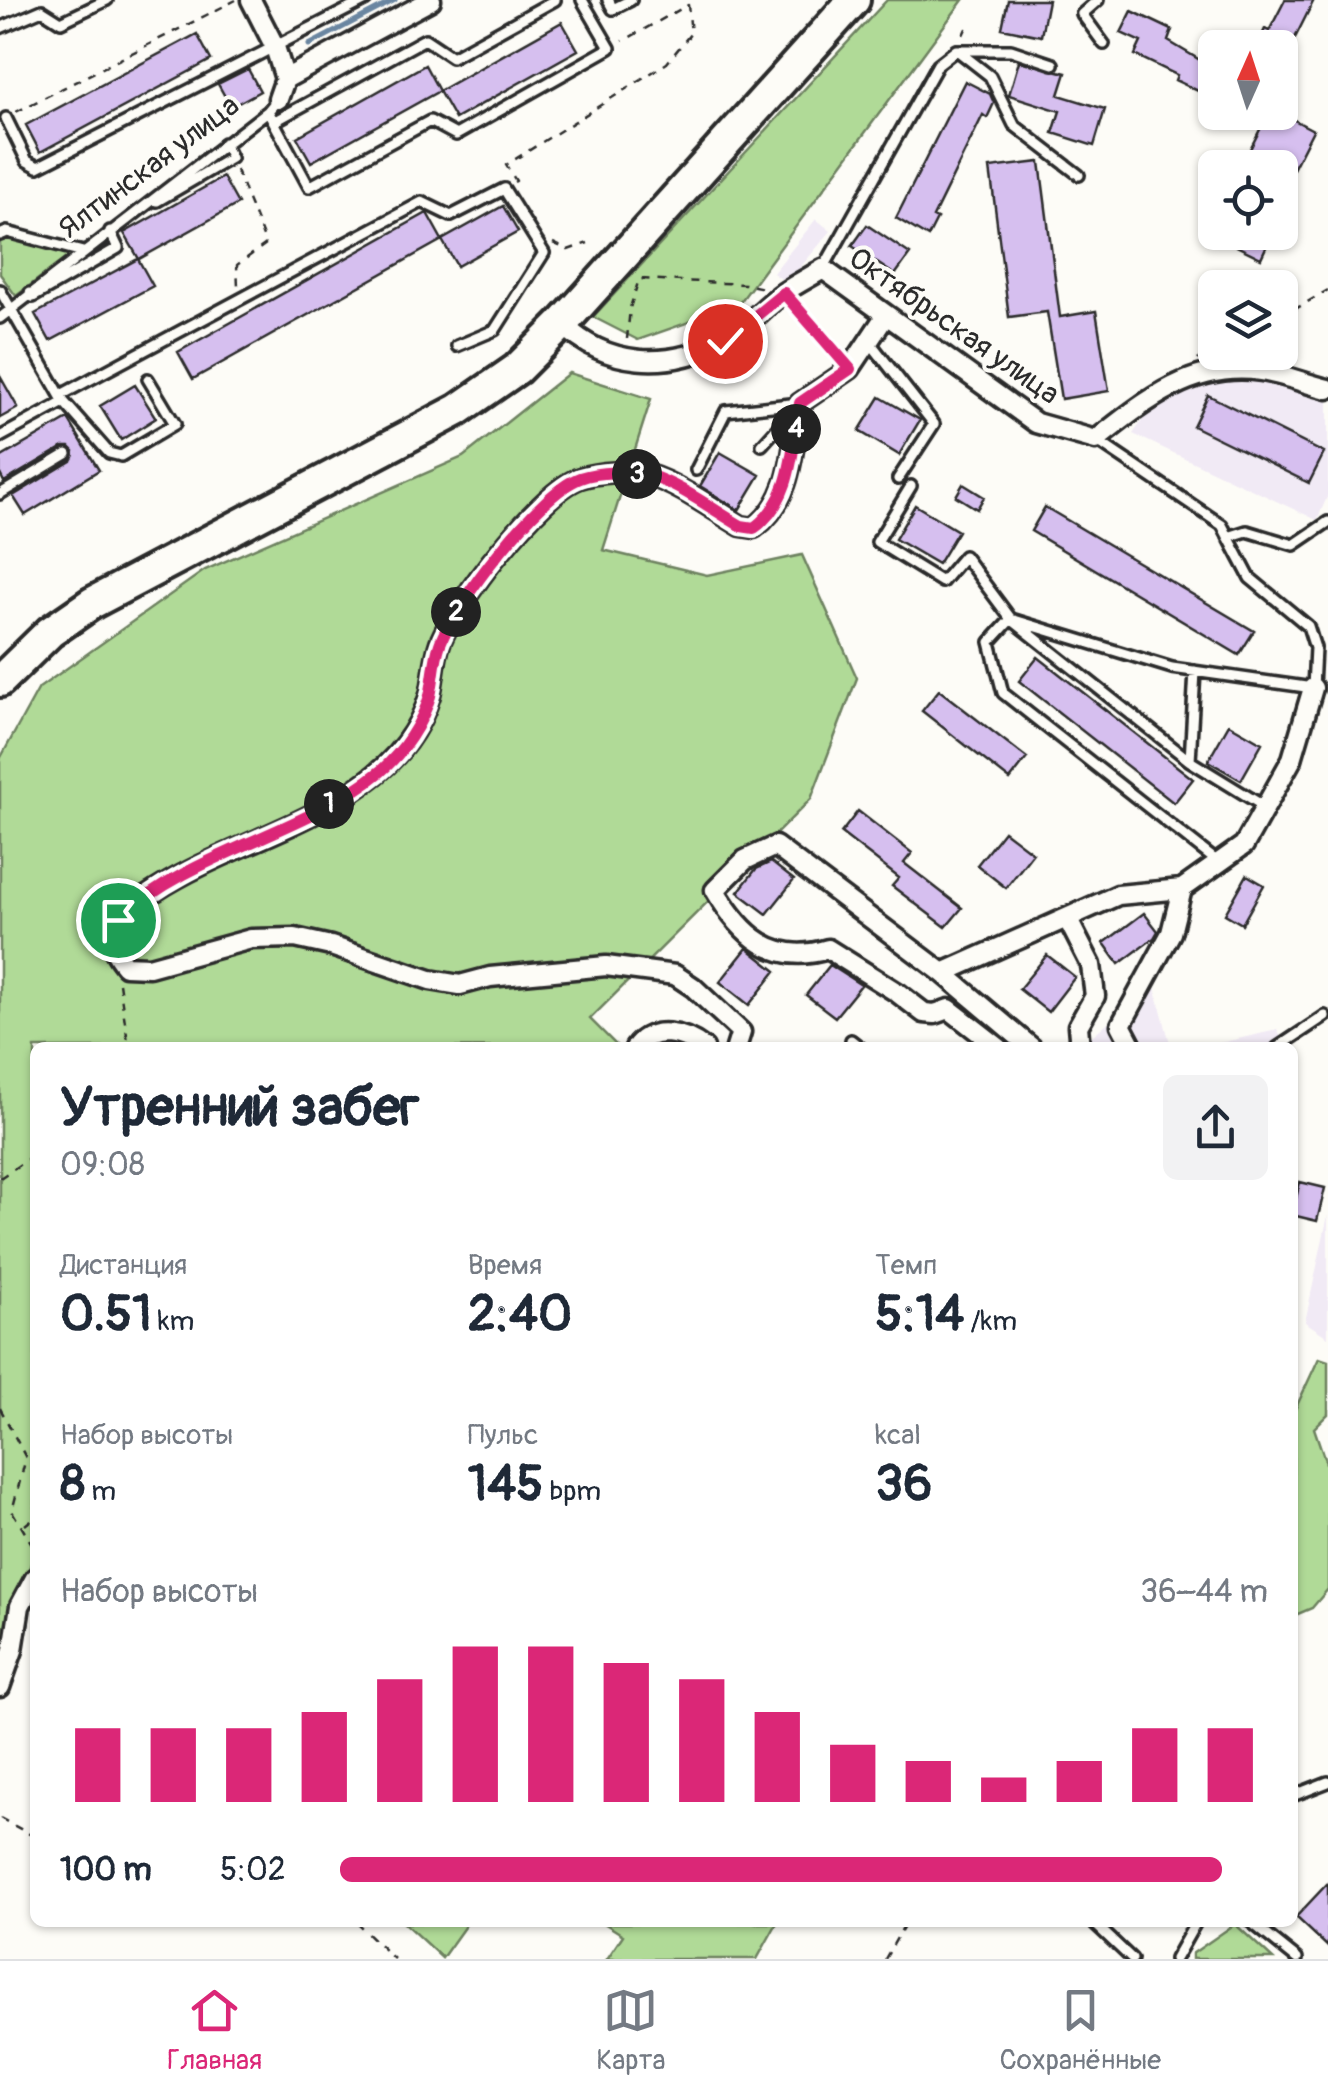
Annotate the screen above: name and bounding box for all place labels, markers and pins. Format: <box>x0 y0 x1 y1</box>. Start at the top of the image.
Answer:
pin <box>683 299 768 384</box>
pin: 4 <box>771 404 821 454</box>
pin: 3 <box>612 449 662 499</box>
pin: 2 <box>431 587 481 637</box>
pin: 1 <box>304 779 354 829</box>
pin <box>76 878 161 963</box>

